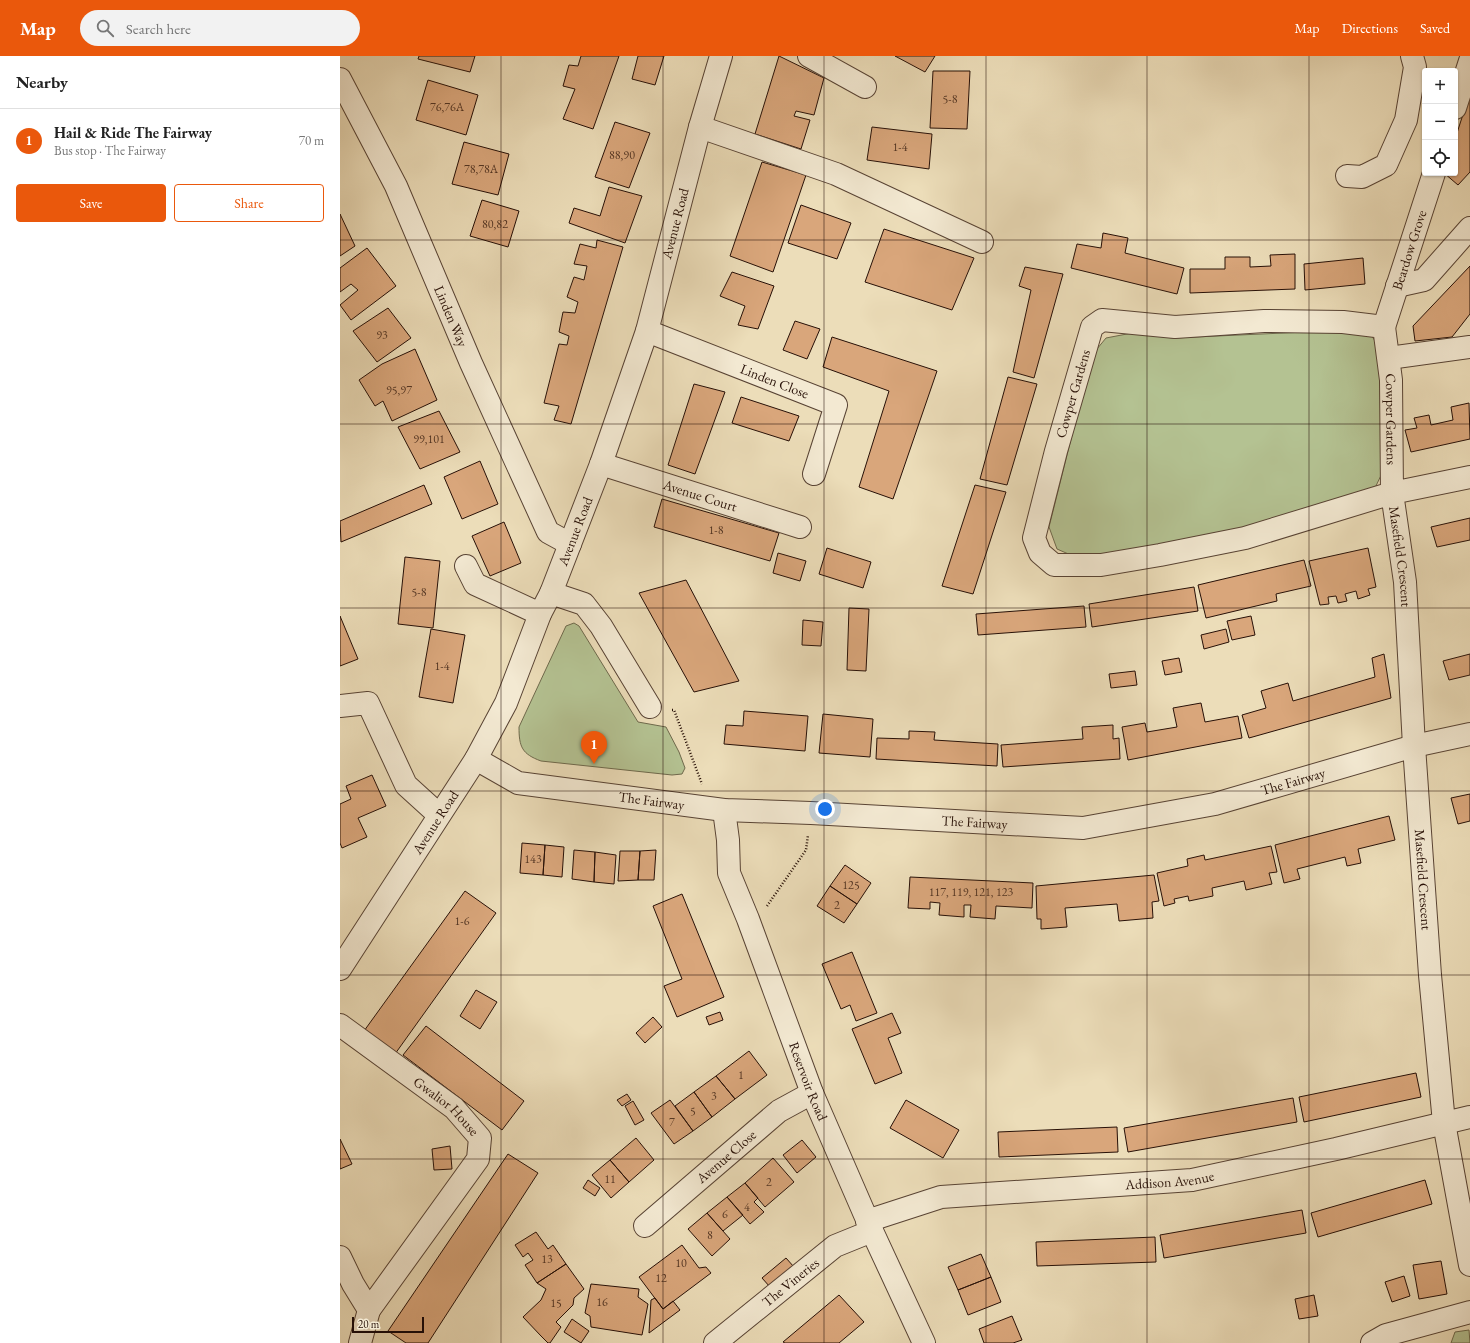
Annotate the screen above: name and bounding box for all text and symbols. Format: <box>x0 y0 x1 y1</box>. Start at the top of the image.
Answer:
search box <box>80 10 360 46</box>
text: Map <box>20 16 56 41</box>
icon: search <box>94 17 116 39</box>
text: Search here <box>126 19 191 38</box>
text: Map <box>1294 19 1320 37</box>
text: Directions <box>1342 19 1398 37</box>
text: Saved <box>1420 19 1450 37</box>
map controls <box>1422 68 1458 176</box>
button: + <box>1422 68 1458 104</box>
text: Nearby <box>16 71 68 93</box>
house number: 5-8 <box>943 91 958 107</box>
house number: 76,76A <box>430 99 465 115</box>
button: − <box>1422 104 1458 140</box>
text: Hail & Ride The Fairway <box>54 123 212 142</box>
text: 1 <box>26 132 32 149</box>
text: 70 m <box>299 132 324 149</box>
house number: 1-4 <box>893 139 908 155</box>
button: locate <box>1422 140 1458 176</box>
text: Bus stop · The Fairway <box>54 142 166 159</box>
house number: 88,90 <box>609 147 635 163</box>
house number: 78,78A <box>464 161 499 177</box>
button: Save <box>16 184 166 222</box>
button: Share <box>174 184 324 222</box>
street label: Avenue Road <box>657 185 693 262</box>
street label: Beardow Grove <box>1388 207 1431 292</box>
house number: 80,82 <box>482 216 508 232</box>
street label: Linden Way <box>430 283 472 350</box>
house number: 93 <box>376 327 388 343</box>
street label: Cowper Gardens <box>1051 347 1094 440</box>
street label: Linden Close <box>738 359 812 403</box>
street label: Cowper Gardens <box>1381 372 1401 465</box>
house number: 95,97 <box>386 382 412 398</box>
house number: 99,101 <box>413 431 445 447</box>
street label: Avenue Court <box>660 475 740 516</box>
street label: Avenue Road <box>553 493 597 569</box>
street label: Masefield Crescent <box>1385 505 1415 608</box>
house number: 1-8 <box>709 522 724 538</box>
house number: 5-8 <box>412 584 427 600</box>
house number: 1-4 <box>435 658 450 674</box>
pin: 1 <box>581 731 607 764</box>
street label: The Fairway <box>1259 763 1328 799</box>
street label: Avenue Road <box>407 786 463 858</box>
street label: The Fairway <box>617 787 686 814</box>
your location <box>815 799 835 819</box>
street label: The Fairway <box>941 811 1009 833</box>
street label: Masefield Crescent <box>1411 828 1436 931</box>
house number: 143 <box>524 851 542 867</box>
house number: 125 <box>842 877 860 893</box>
house number: 117, 119, 121, 123 <box>929 884 1014 900</box>
house number: 2 <box>834 897 840 913</box>
house number: 1-6 <box>455 913 470 929</box>
street label: Reservoir Road <box>785 1039 832 1124</box>
house number: 1 <box>738 1067 744 1083</box>
street label: Gwalior House <box>410 1072 483 1140</box>
house number: 3 <box>711 1088 717 1104</box>
house number: 5 <box>690 1103 696 1119</box>
house number: 7 <box>669 1114 675 1130</box>
street label: Avenue Close <box>692 1125 760 1188</box>
street label: Addison Avenue <box>1124 1166 1216 1194</box>
house number: 11 <box>604 1171 616 1187</box>
house number: 2 <box>766 1174 772 1190</box>
house number: 4 <box>744 1199 750 1215</box>
house number: 6 <box>722 1206 728 1222</box>
house number: 8 <box>707 1227 713 1243</box>
house number: 13 <box>541 1251 553 1267</box>
street label: The Vineries <box>758 1253 823 1311</box>
house number: 10 <box>675 1255 687 1271</box>
house number: 12 <box>655 1270 667 1286</box>
house number: 16 <box>596 1294 608 1310</box>
house number: 15 <box>550 1295 562 1311</box>
scale bar <box>352 1315 424 1334</box>
text: 20 m <box>358 1317 379 1331</box>

